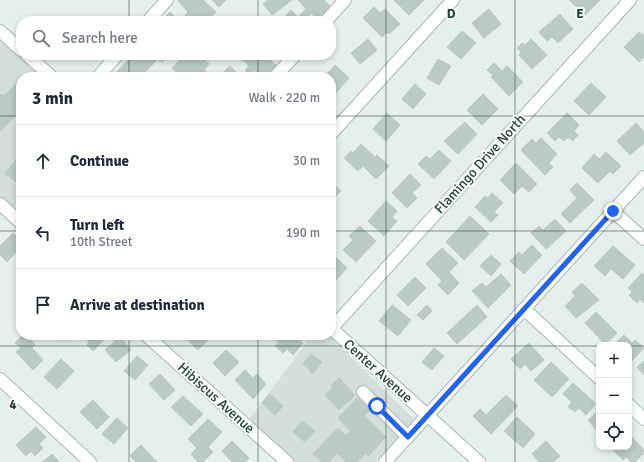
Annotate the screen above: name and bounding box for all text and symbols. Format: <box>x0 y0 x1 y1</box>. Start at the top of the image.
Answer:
text: D <box>447 6 456 22</box>
text: E <box>576 6 584 22</box>
search box <box>16 16 336 60</box>
icon: search <box>30 27 52 49</box>
text: Search here <box>62 29 138 47</box>
text: 3 min <box>32 88 73 109</box>
text: Walk · 220 m <box>249 90 320 106</box>
street label: Flamingo Drive North <box>431 111 529 217</box>
icon: ahead <box>32 150 54 172</box>
text: Continue <box>70 152 129 170</box>
text: 30 m <box>293 153 320 169</box>
route end <box>604 202 622 220</box>
text: Turn left <box>70 216 124 234</box>
icon: left <box>32 222 54 244</box>
text: 190 m <box>286 225 320 241</box>
text: 10th Street <box>70 234 132 250</box>
icon: arrive <box>32 294 54 316</box>
text: Arrive at destination <box>70 296 205 314</box>
street label: Center Avenue <box>340 336 416 406</box>
map controls <box>596 342 632 450</box>
button: + <box>596 342 632 378</box>
street label: Hibiscus Avenue <box>174 359 258 437</box>
button: − <box>596 378 632 414</box>
text: 4 <box>9 397 17 413</box>
route start <box>368 397 386 415</box>
button: locate <box>596 414 632 450</box>

